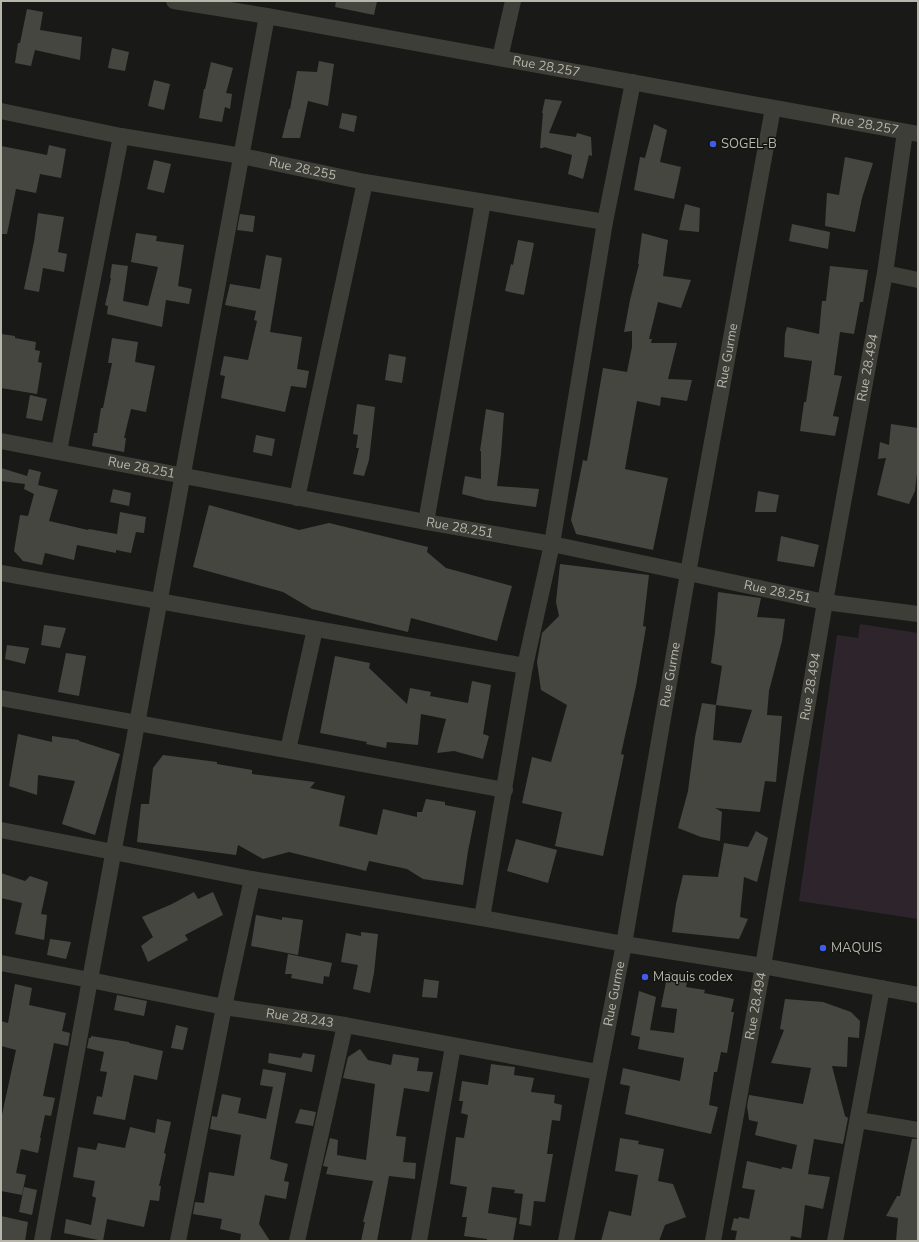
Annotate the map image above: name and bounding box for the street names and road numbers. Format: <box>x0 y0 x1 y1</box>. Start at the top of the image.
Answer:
street label: Rue 28.257 <box>511 52 581 82</box>
street label: Rue 28.257 <box>830 109 900 139</box>
street label: Rue 28.255 <box>267 153 338 185</box>
street label: Rue Gurme <box>713 322 743 390</box>
street label: Rue 28.494 <box>853 332 883 403</box>
street label: Rue 28.251 <box>106 453 177 483</box>
street label: Rue 28.251 <box>425 513 495 543</box>
street label: Rue 28.251 <box>742 576 813 608</box>
street label: Rue Gurme <box>656 641 685 709</box>
street label: Rue 28.494 <box>796 651 825 722</box>
street label: Rue Gurme <box>599 960 629 1028</box>
street label: Rue 28.494 <box>741 970 771 1041</box>
street label: Rue 28.243 <box>265 1004 335 1032</box>

